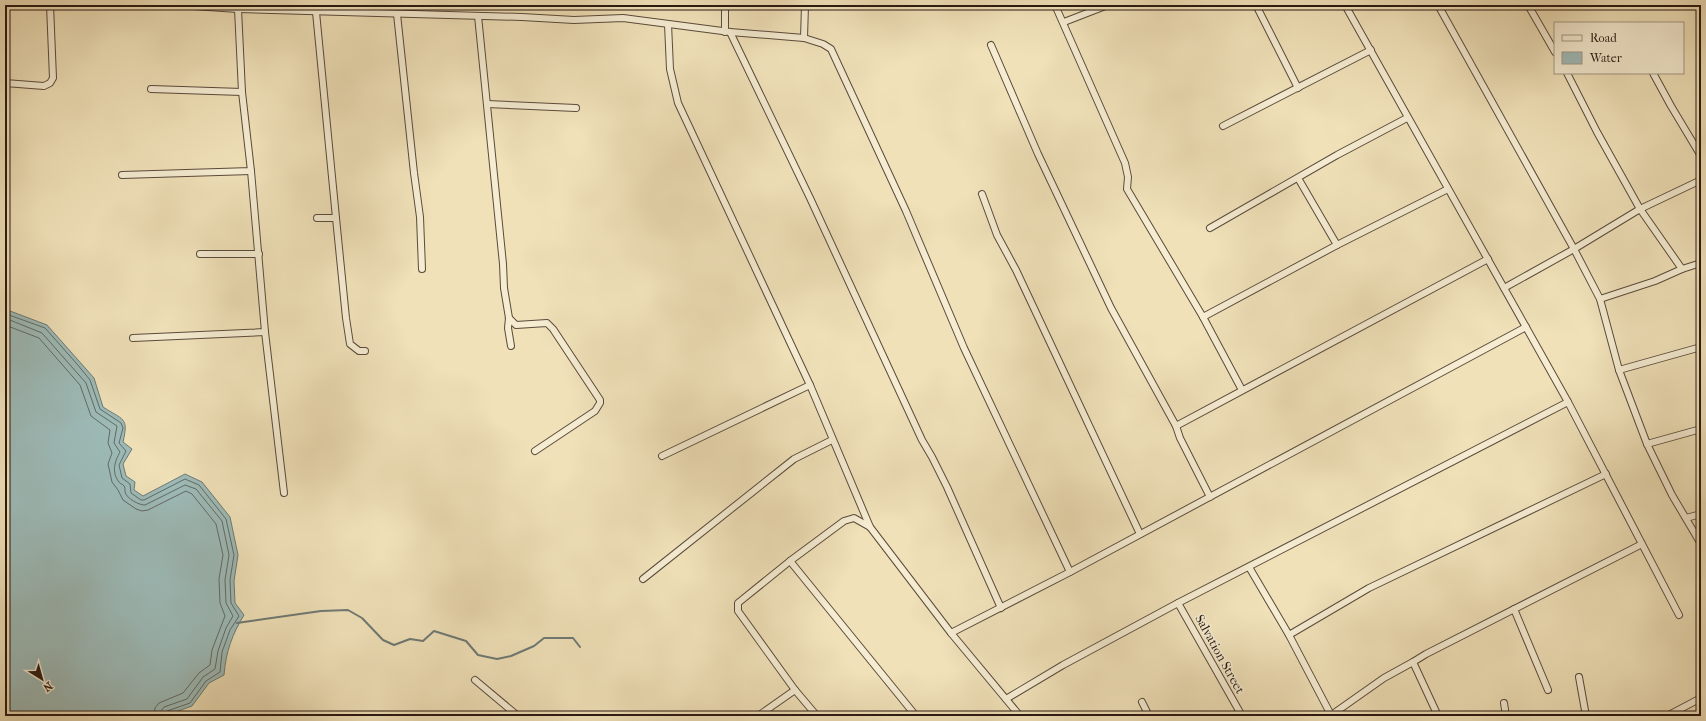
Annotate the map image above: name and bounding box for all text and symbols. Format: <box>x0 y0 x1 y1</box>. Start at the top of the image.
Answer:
legend <box>1554 22 1684 74</box>
text: Road <box>1590 31 1617 45</box>
text: Water <box>1589 51 1623 65</box>
street label: Salvation Street <box>1192 612 1248 696</box>
north arrow <box>22 659 62 699</box>
text: N <box>40 679 55 695</box>

